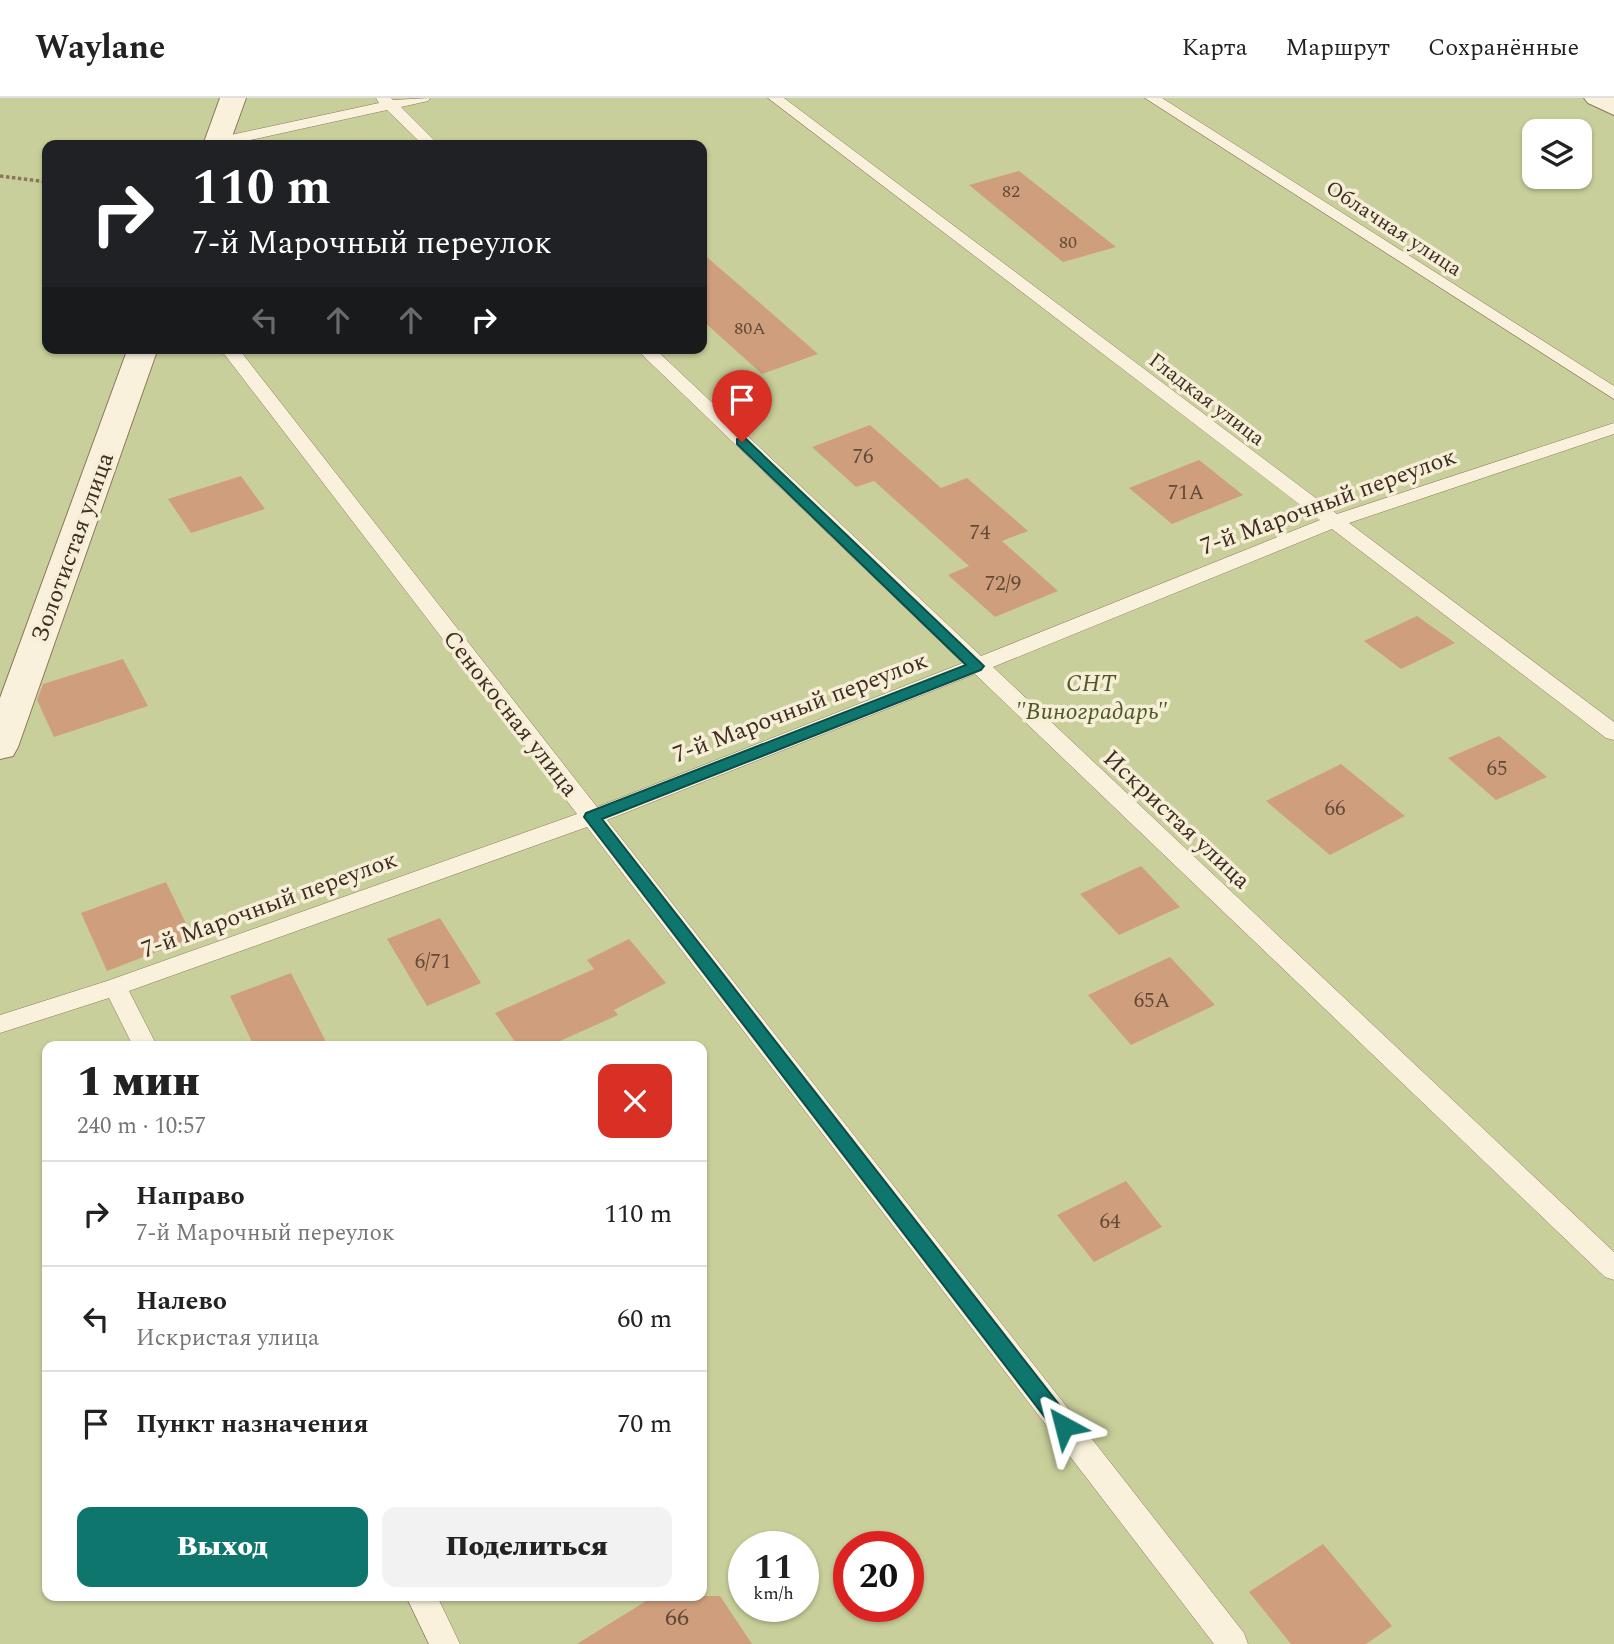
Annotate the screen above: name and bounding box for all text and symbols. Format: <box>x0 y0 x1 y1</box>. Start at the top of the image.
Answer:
text: Waylane <box>35 23 165 73</box>
text: Карта <box>1182 30 1247 66</box>
text: Маршрут <box>1285 30 1390 66</box>
text: Сохранённые <box>1428 30 1579 66</box>
map controls <box>1522 119 1592 189</box>
button: layers <box>1522 119 1592 189</box>
text: 110 m <box>192 151 331 226</box>
icon: right <box>77 168 168 259</box>
street label: Облачная улица <box>1319 173 1469 285</box>
house number: 82 <box>1002 178 1020 205</box>
text: 7-й Марочный переулок <box>192 219 552 268</box>
house number: 80 <box>1059 229 1077 256</box>
icon: left <box>246 301 284 339</box>
icon: ahead <box>319 301 357 339</box>
icon: ahead <box>392 301 430 339</box>
icon: right <box>465 301 503 339</box>
house number: 80А <box>734 315 766 342</box>
street label: Гладкая улица <box>1141 345 1272 455</box>
pin <box>712 370 772 442</box>
icon: arrive <box>723 381 761 419</box>
street label: 7-й Марочный переулок <box>1195 439 1461 565</box>
house number: 76 <box>853 441 874 473</box>
street label: Золотистая улица <box>22 447 124 647</box>
house number: 71А <box>1168 477 1205 509</box>
house number: 74 <box>970 517 991 549</box>
house number: 72/9 <box>985 568 1021 600</box>
street label: Сенокосная улица <box>433 622 587 805</box>
street label: 7-й Марочный переулок <box>668 643 933 773</box>
park label: СНТ "Виноградарь" <box>1015 666 1167 730</box>
street label: Искристая улица <box>1094 741 1259 898</box>
house number: 65 <box>1487 753 1508 785</box>
house number: 66 <box>1325 793 1346 825</box>
street label: 7-й Марочный переулок <box>136 842 402 968</box>
house number: 6/71 <box>415 946 451 978</box>
house number: 65А <box>1134 985 1171 1017</box>
text: 1 мин <box>77 1051 200 1114</box>
button: close <box>598 1064 672 1138</box>
text: 240 m · 10:57 <box>77 1109 206 1144</box>
text: Направо <box>136 1176 245 1216</box>
text: 110 m <box>604 1194 672 1234</box>
icon: right <box>77 1195 115 1233</box>
house number: 64 <box>1100 1206 1121 1238</box>
text: 7-й Марочный переулок <box>136 1216 395 1251</box>
text: Налево <box>136 1281 227 1321</box>
text: 60 m <box>617 1299 672 1339</box>
icon: left <box>77 1300 115 1338</box>
text: Искристая улица <box>136 1321 319 1356</box>
position arrow <box>1027 1389 1101 1463</box>
text: Пункт назначения <box>136 1404 369 1444</box>
text: 70 m <box>617 1404 672 1444</box>
icon: arrive <box>77 1405 115 1443</box>
button: Выход <box>77 1507 368 1587</box>
button: Поделиться <box>382 1507 672 1587</box>
speed limit sign: 20 <box>833 1531 924 1622</box>
text: 11 <box>754 1541 793 1594</box>
text: km/h <box>753 1580 794 1607</box>
house number: 66 <box>665 1600 689 1636</box>

